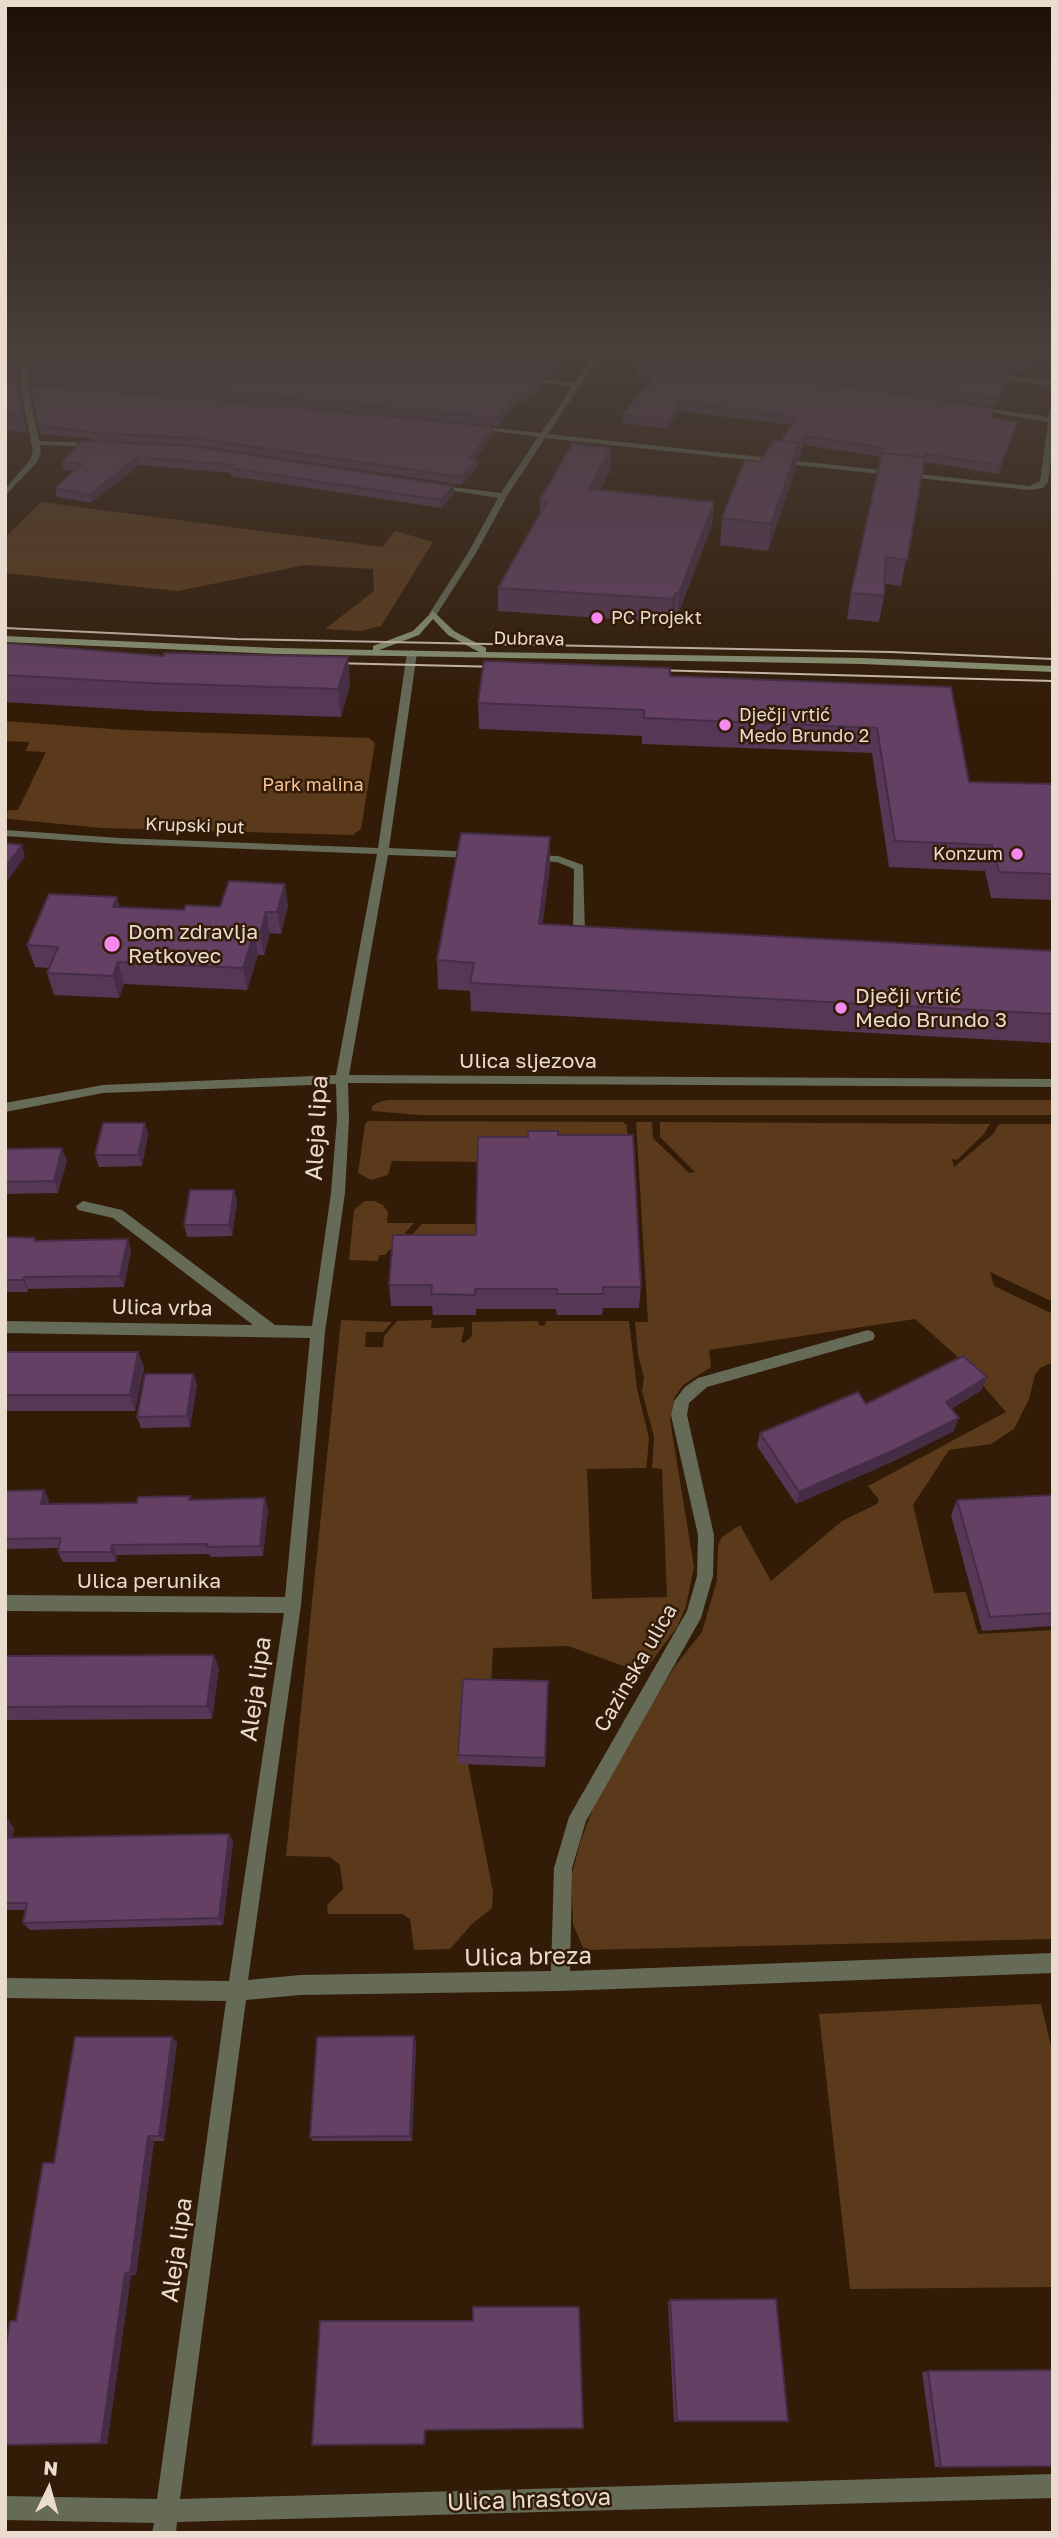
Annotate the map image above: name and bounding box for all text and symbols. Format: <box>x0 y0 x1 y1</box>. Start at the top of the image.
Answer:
place label: PC Projekt <box>611 607 702 629</box>
marker: PC Projekt <box>589 610 605 626</box>
street label: Dubrava <box>493 628 565 650</box>
place label: Dječji vrtić Medo Brundo 2 <box>739 704 869 746</box>
marker: Dječji vrtić Medo Brundo 2 <box>717 717 733 733</box>
park label: Park malina <box>262 774 364 796</box>
street label: Krupski put <box>145 813 245 839</box>
place label: Konzum <box>933 843 1003 865</box>
marker: Konzum <box>1009 846 1025 862</box>
place label: Dom zdravlja Retkovec <box>128 919 258 969</box>
marker: Dom zdravlja Retkovec <box>102 934 122 954</box>
place label: Dječji vrtić Medo Brundo 3 <box>855 983 1007 1033</box>
marker: Dječji vrtić Medo Brundo 3 <box>833 1000 849 1016</box>
street label: Ulica sljezova <box>459 1048 597 1074</box>
street label: Aleja lipa <box>300 1075 334 1181</box>
street label: Ulica vrba <box>111 1295 213 1321</box>
street label: Ulica perunika <box>77 1568 221 1594</box>
street label: Cazinska ulica <box>589 1599 683 1737</box>
street label: Aleja lipa <box>234 1635 278 1743</box>
street label: Ulica breza <box>464 1941 592 1973</box>
street label: Aleja lipa <box>155 2196 199 2304</box>
north arrow <box>14 2454 84 2524</box>
text: N <box>43 2455 59 2480</box>
street label: Ulica hrastova <box>446 2483 612 2517</box>

